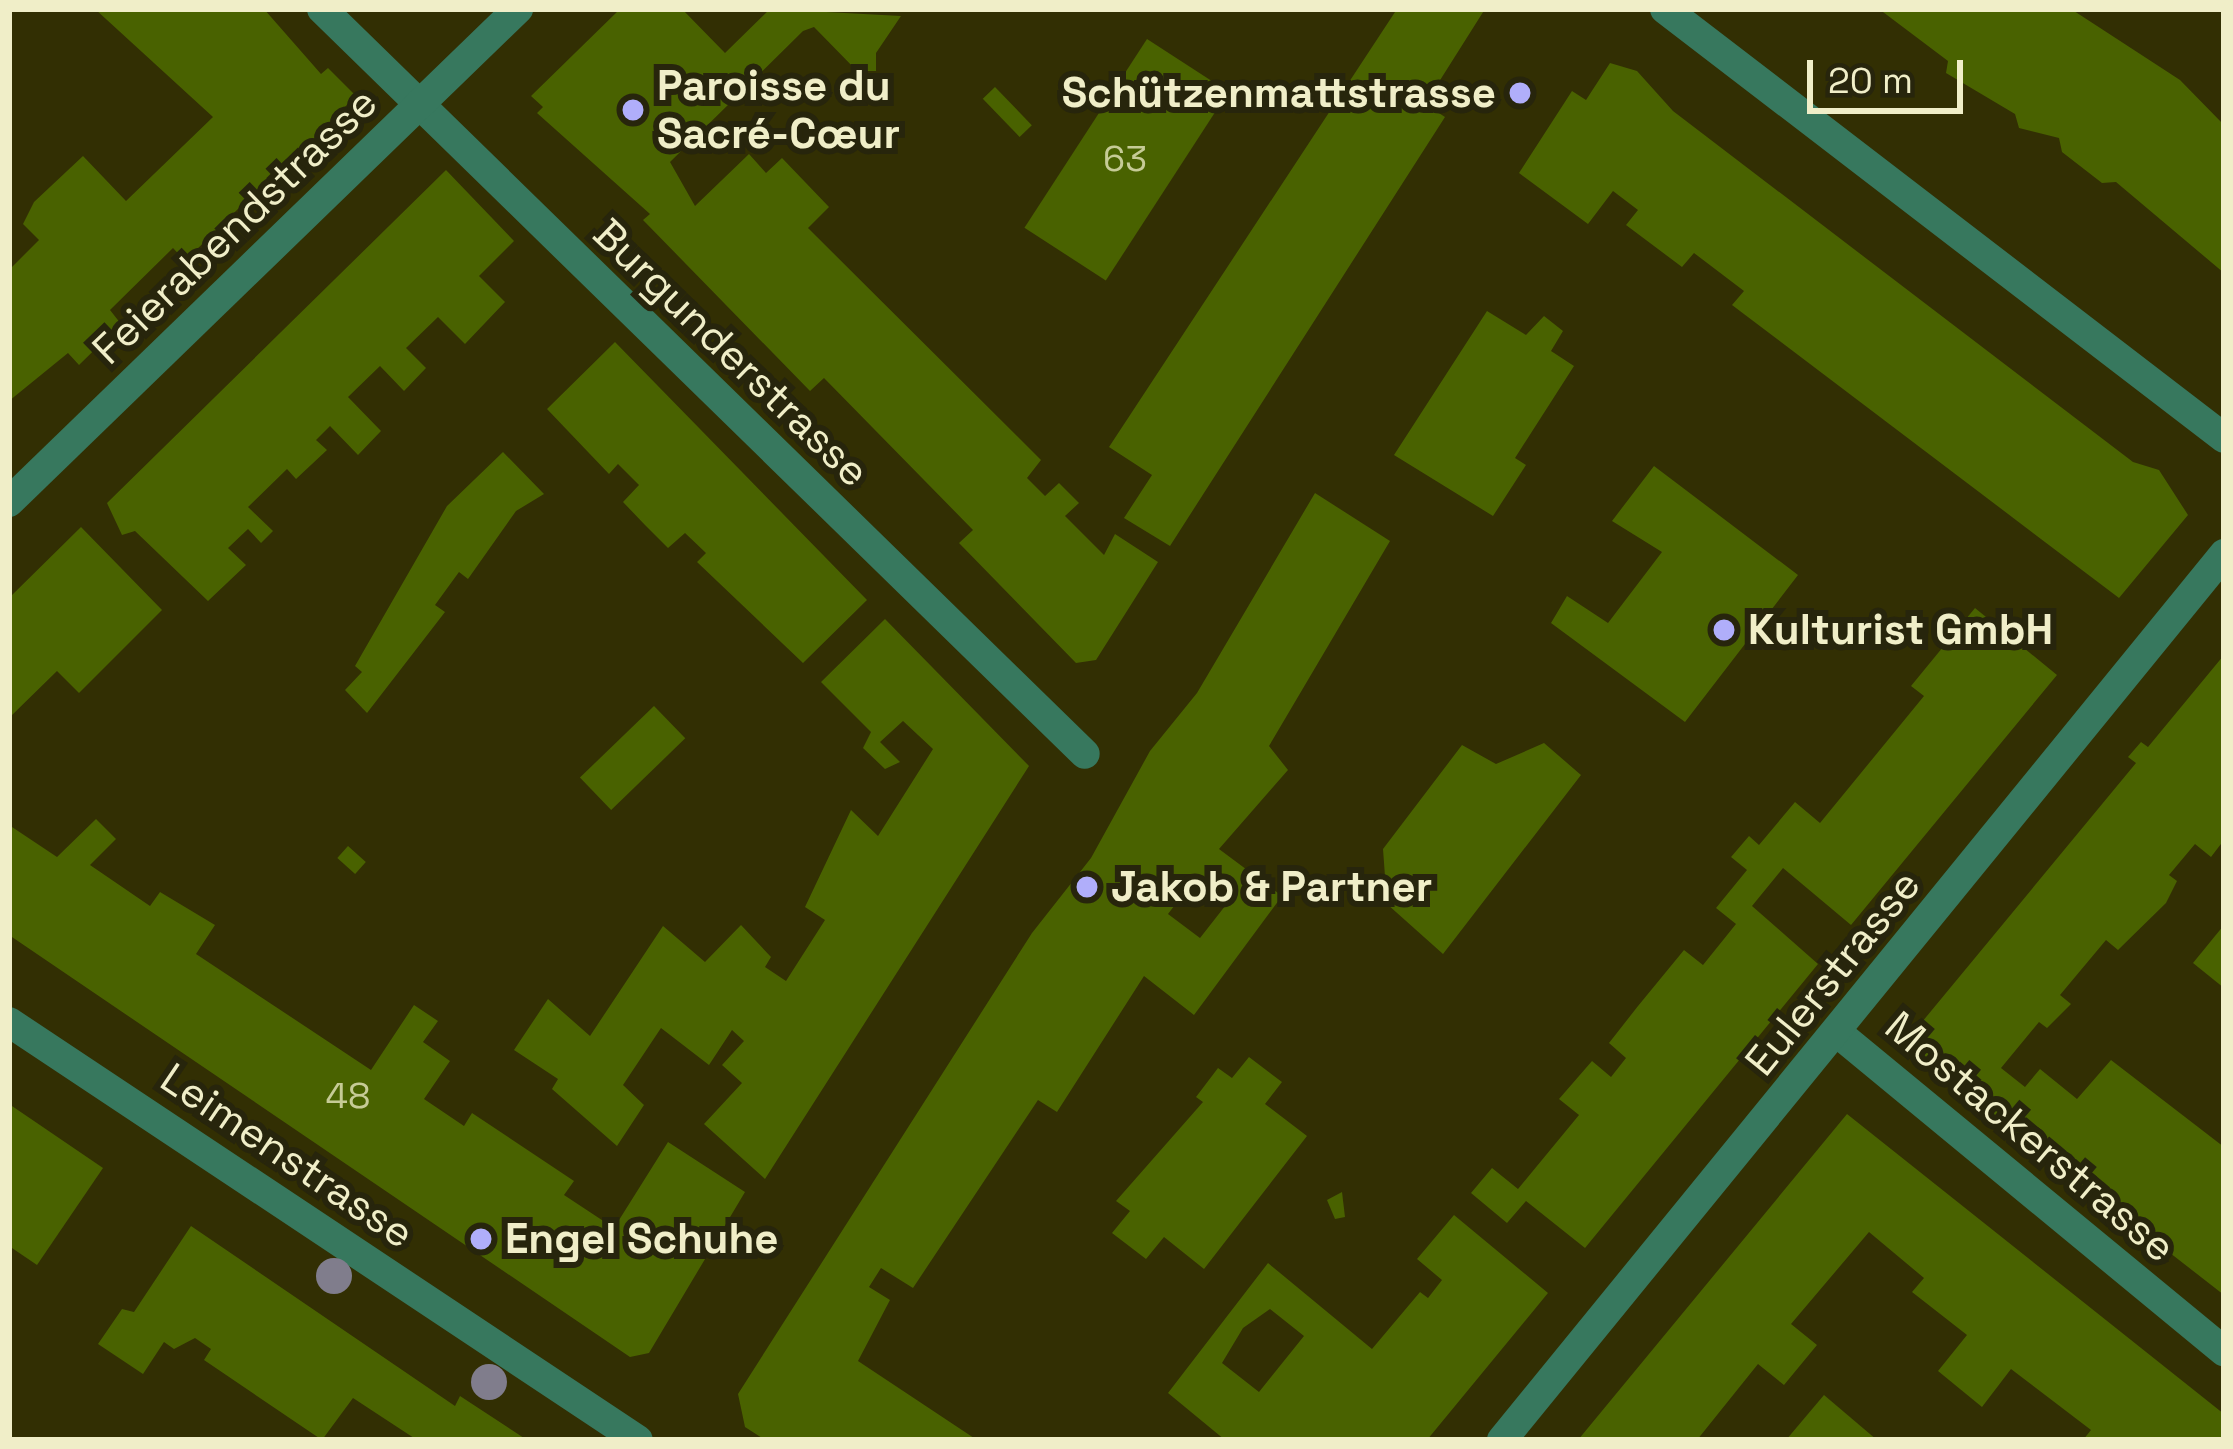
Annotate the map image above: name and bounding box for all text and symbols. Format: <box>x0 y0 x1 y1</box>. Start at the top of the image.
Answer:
scale bar <box>1813 36 1969 110</box>
text: 20 m <box>1828 58 1913 104</box>
place label: Paroisse du Sacré-Cœur <box>657 61 900 160</box>
place label: Schützenmattstrasse <box>1062 68 1496 118</box>
street label: Feierabendstrasse <box>82 77 388 375</box>
marker: Schützenmattstrasse <box>1507 80 1533 106</box>
marker: Paroisse du Sacré-Cœur <box>620 97 646 123</box>
house number: 63 <box>1103 138 1147 182</box>
street label: Burgunderstrasse <box>583 209 879 497</box>
place label: Kulturist GmbH <box>1748 605 2053 655</box>
marker: Kulturist GmbH <box>1711 617 1737 643</box>
street label: Eulerstrasse <box>1735 860 1931 1086</box>
place label: Jakob & Partner <box>1111 862 1432 912</box>
marker: Jakob & Partner <box>1074 874 1100 900</box>
street label: Mostackerstrasse <box>1875 1001 2185 1273</box>
street label: Leimenstrasse <box>151 1053 423 1259</box>
house number: 48 <box>326 1075 370 1119</box>
place label: Engel Schuhe <box>505 1214 779 1264</box>
marker: Engel Schuhe <box>468 1226 494 1252</box>

